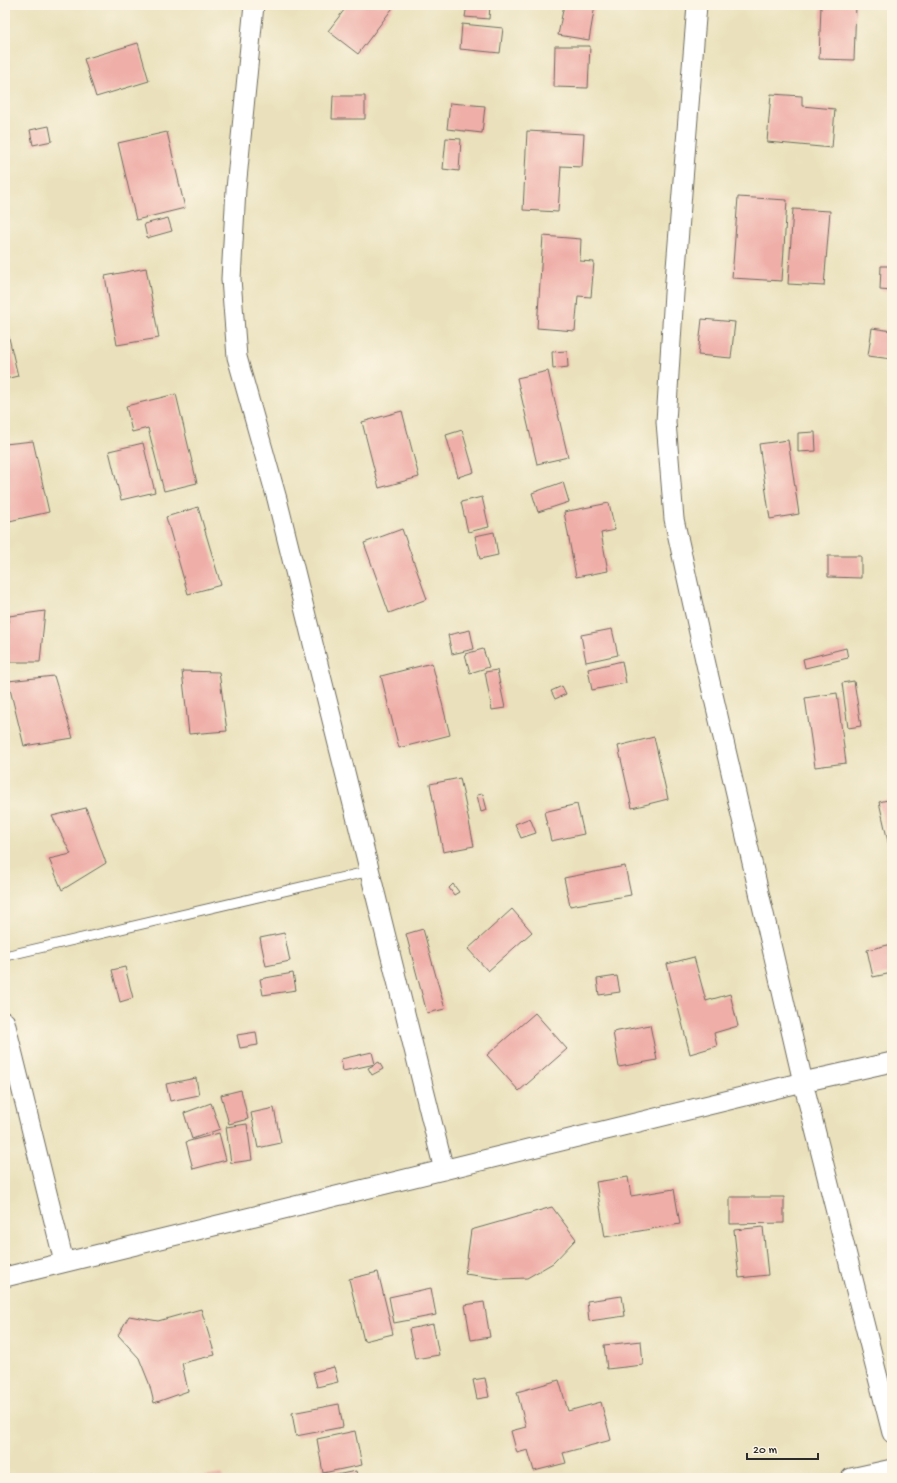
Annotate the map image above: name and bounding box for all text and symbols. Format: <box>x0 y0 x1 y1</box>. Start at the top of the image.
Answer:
scale bar <box>747 1435 818 1461</box>
text: 20 m <box>753 1444 778 1458</box>

